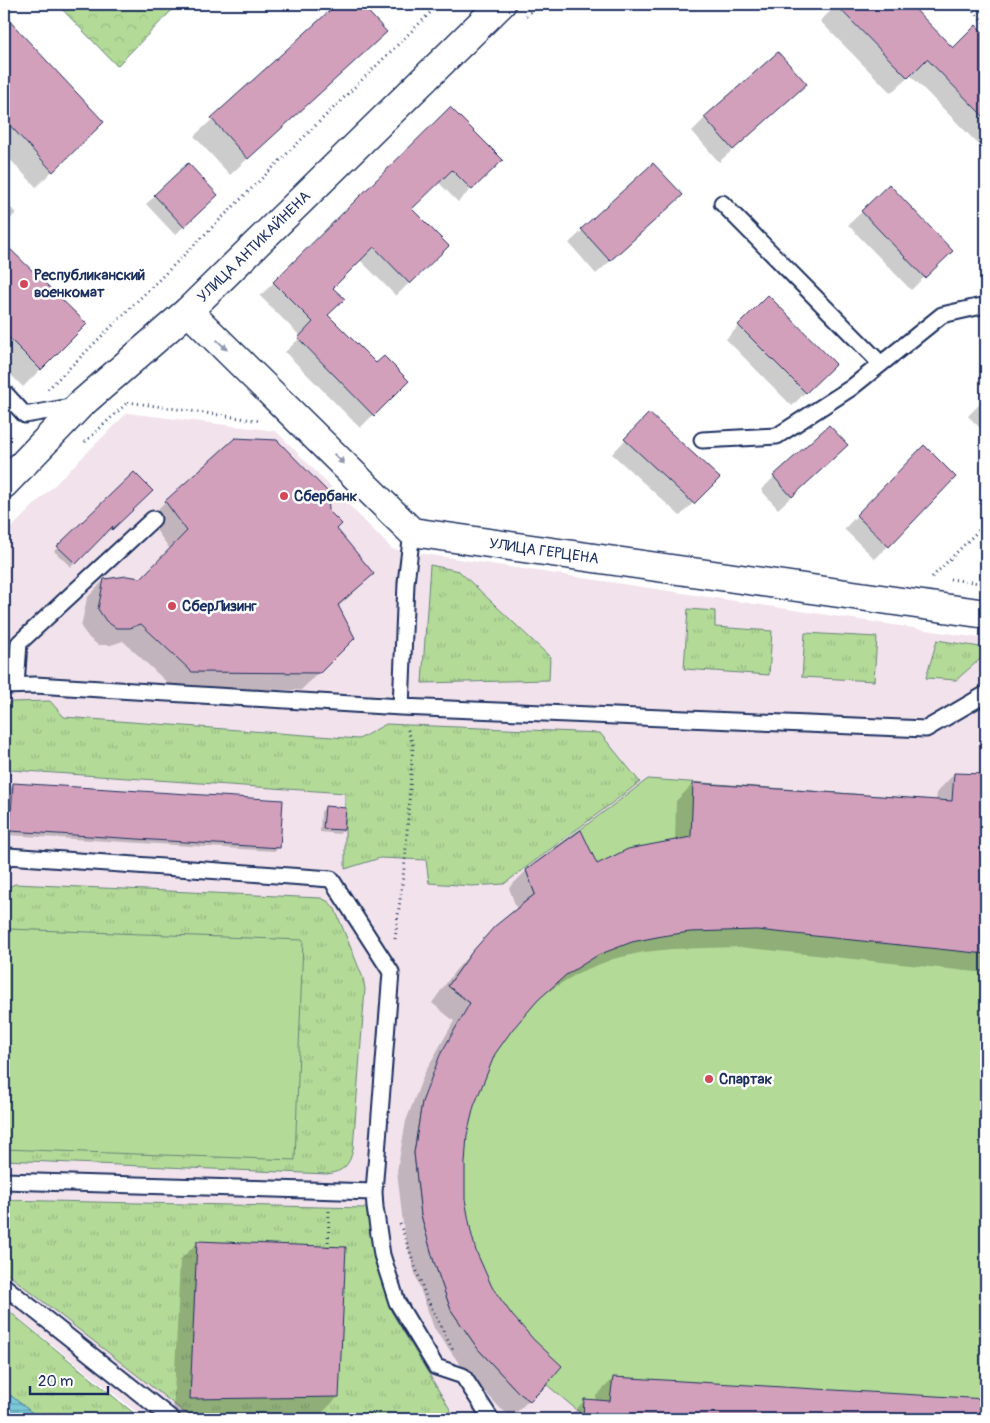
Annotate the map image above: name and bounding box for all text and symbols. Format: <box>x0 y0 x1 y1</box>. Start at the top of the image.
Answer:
street label: УЛИЦА АНТИКАЙНЕНА <box>194 187 315 307</box>
place label: Республиканский военкомат <box>34 266 145 302</box>
marker: Республиканский военкомат <box>18 278 30 290</box>
one-way arrow <box>216 339 228 351</box>
one-way arrow <box>332 453 344 465</box>
place label: Сбербанк <box>294 487 357 506</box>
marker: Сбербанк <box>278 490 290 502</box>
street label: УЛИЦА ГЕРЦЕНА <box>488 534 600 569</box>
place label: СберЛизинг <box>182 597 257 616</box>
marker: СберЛизинг <box>166 600 178 612</box>
place label: Спартак <box>719 1070 772 1089</box>
marker: Спартак <box>703 1073 715 1085</box>
scale bar <box>30 1363 108 1395</box>
text: 20 m <box>38 1372 73 1391</box>

